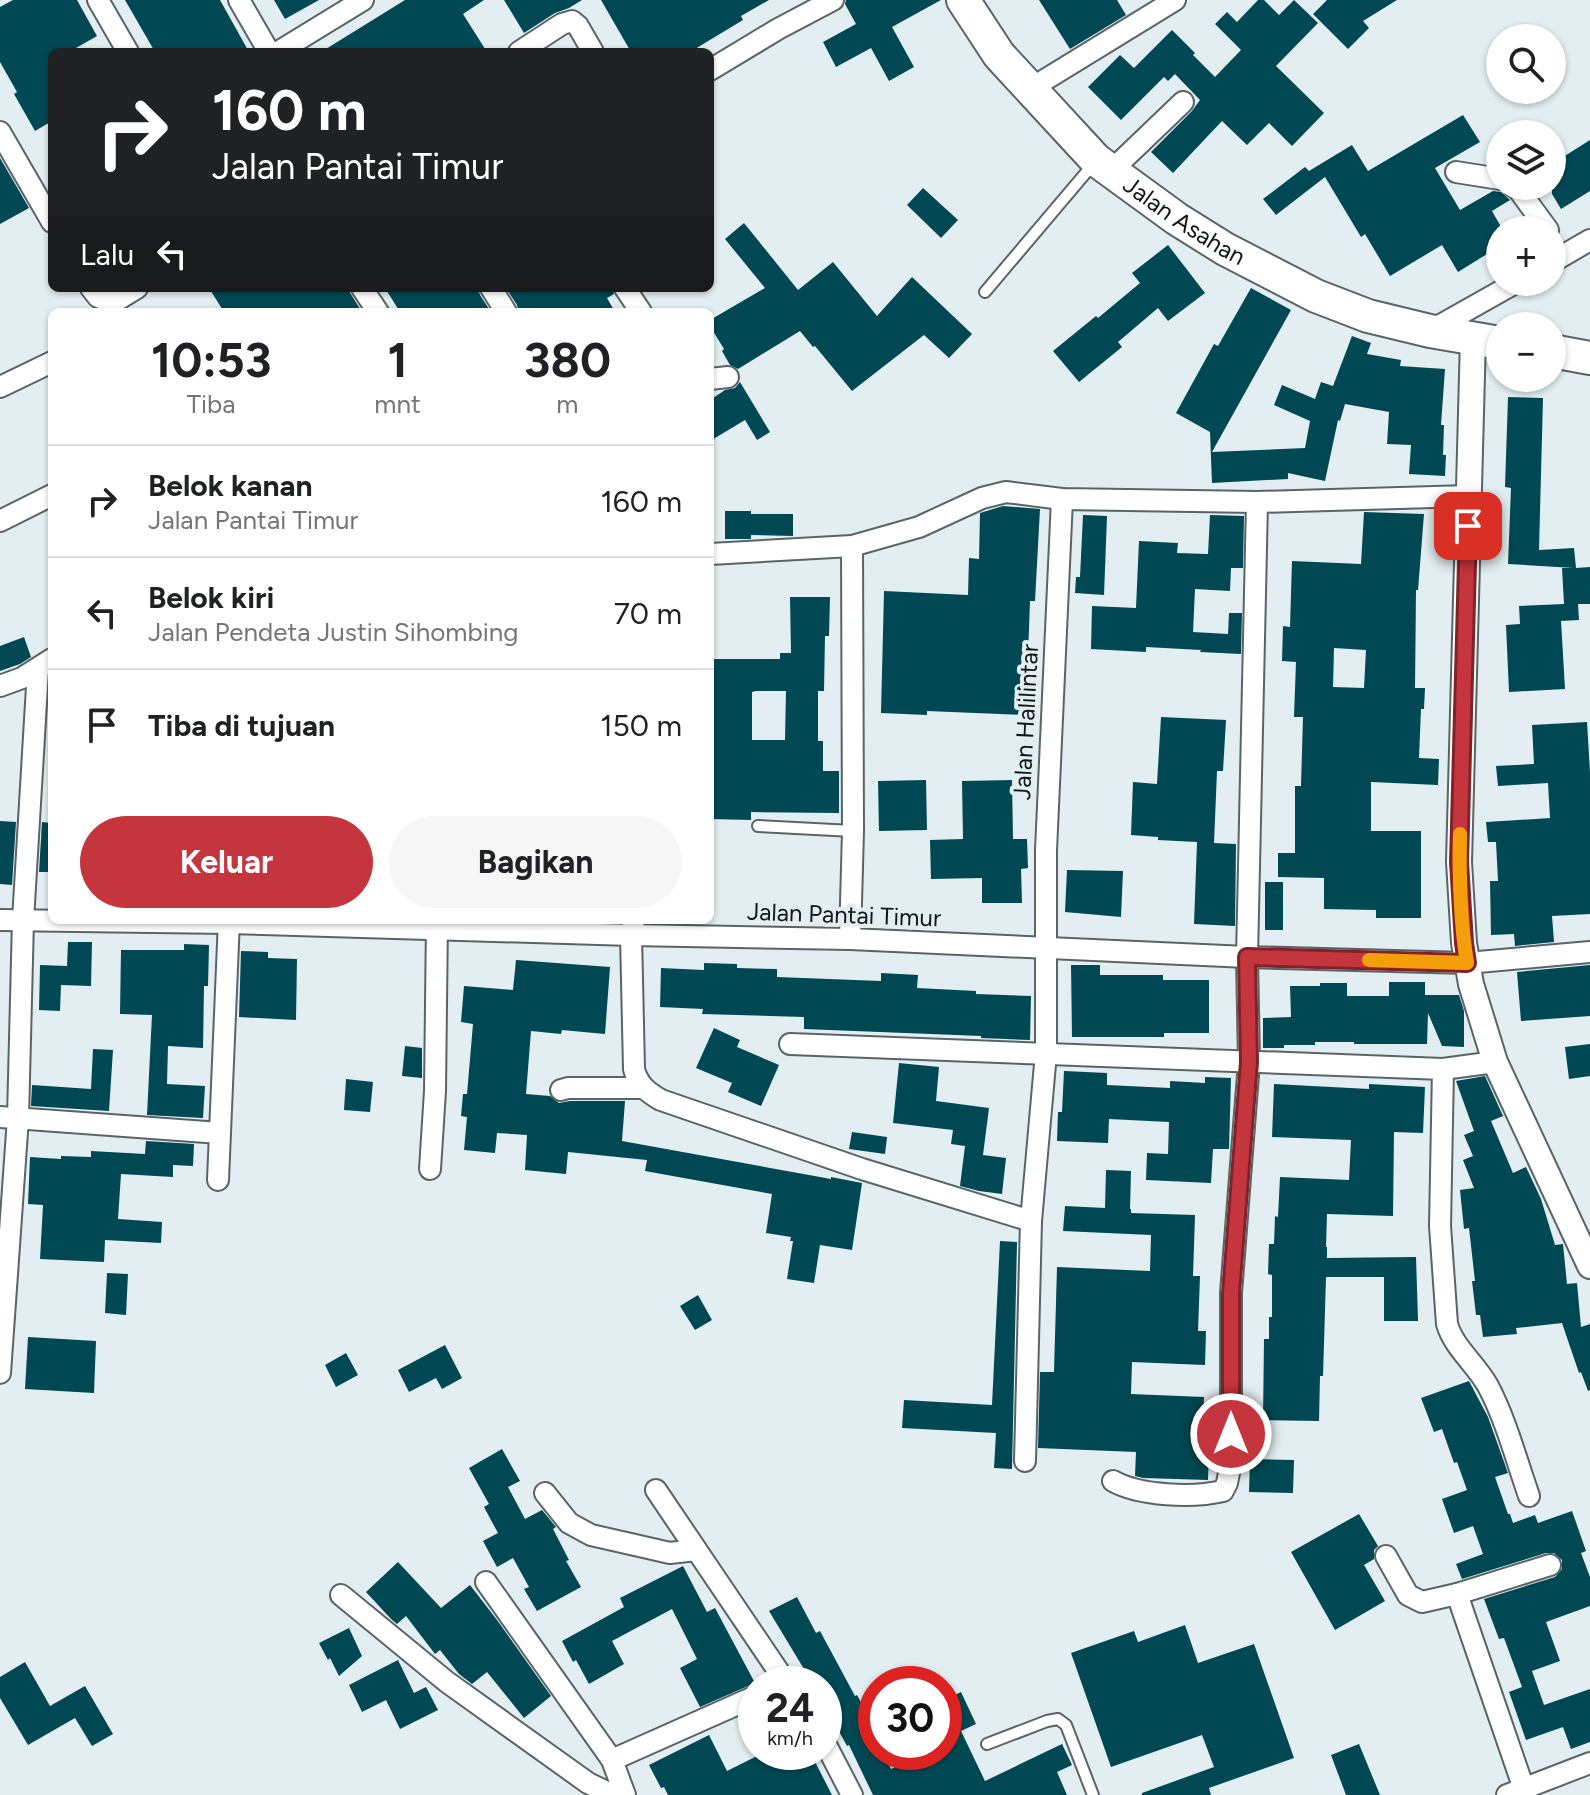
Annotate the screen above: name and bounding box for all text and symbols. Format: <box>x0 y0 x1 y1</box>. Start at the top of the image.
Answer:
map controls <box>1486 24 1566 392</box>
button: search <box>1486 24 1566 104</box>
text: 160 m <box>212 77 367 144</box>
icon: right <box>80 80 184 184</box>
button: layers <box>1486 120 1566 200</box>
text: Jalan Pantai Timur <box>212 145 503 188</box>
street label: Jalan Asahan <box>1118 170 1250 271</box>
button: + <box>1486 216 1566 296</box>
icon: left <box>150 232 194 276</box>
text: Lalu <box>80 236 134 273</box>
button: − <box>1486 312 1566 392</box>
text: 10:53 <box>151 331 271 389</box>
text: 1 <box>387 331 408 389</box>
text: 380 <box>524 331 611 389</box>
text: Tiba <box>187 388 236 420</box>
text: mnt <box>374 388 421 420</box>
text: m <box>556 388 578 420</box>
text: Belok kanan <box>148 467 313 504</box>
icon: right <box>80 479 124 523</box>
text: 160 m <box>600 483 682 520</box>
pin <box>1434 492 1502 560</box>
text: Jalan Pantai Timur <box>148 504 358 536</box>
icon: arrive <box>1446 504 1490 548</box>
text: Belok kiri <box>148 579 274 616</box>
icon: left <box>80 591 124 635</box>
text: 70 m <box>614 595 682 632</box>
text: Jalan Pendeta Justin Sihombing <box>148 616 519 648</box>
street label: Jalan Halilintar <box>1007 643 1044 801</box>
icon: arrive <box>80 703 124 747</box>
text: Tiba di tujuan <box>148 707 335 744</box>
text: 150 m <box>600 707 682 744</box>
button: Keluar <box>80 816 373 908</box>
button: Bagikan <box>389 816 682 908</box>
street label: Jalan Pantai Timur <box>746 897 942 932</box>
position arrow <box>1189 1392 1273 1476</box>
speed limit sign: 30 <box>858 1666 962 1770</box>
text: 24 <box>766 1684 814 1732</box>
text: km/h <box>767 1726 813 1750</box>

